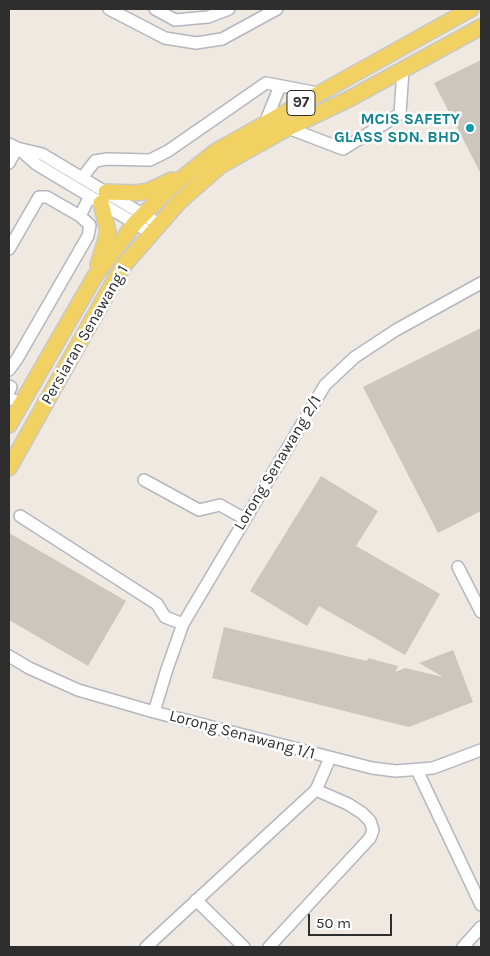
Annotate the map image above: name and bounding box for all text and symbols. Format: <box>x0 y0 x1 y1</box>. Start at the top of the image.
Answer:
road number: 97 <box>287 90 315 116</box>
place label: MCIS SAFETY GLASS SDN. BHD <box>334 109 460 147</box>
marker: MCIS SAFETY GLASS SDN. BHD <box>464 122 476 134</box>
street label: Persiaran Senawang 1 <box>37 262 133 408</box>
street label: Lorong Senawang 2/1 <box>230 392 326 534</box>
street label: Lorong Senawang 1/1 <box>167 706 317 764</box>
scale bar <box>310 904 394 936</box>
text: 50 m <box>316 914 351 932</box>

